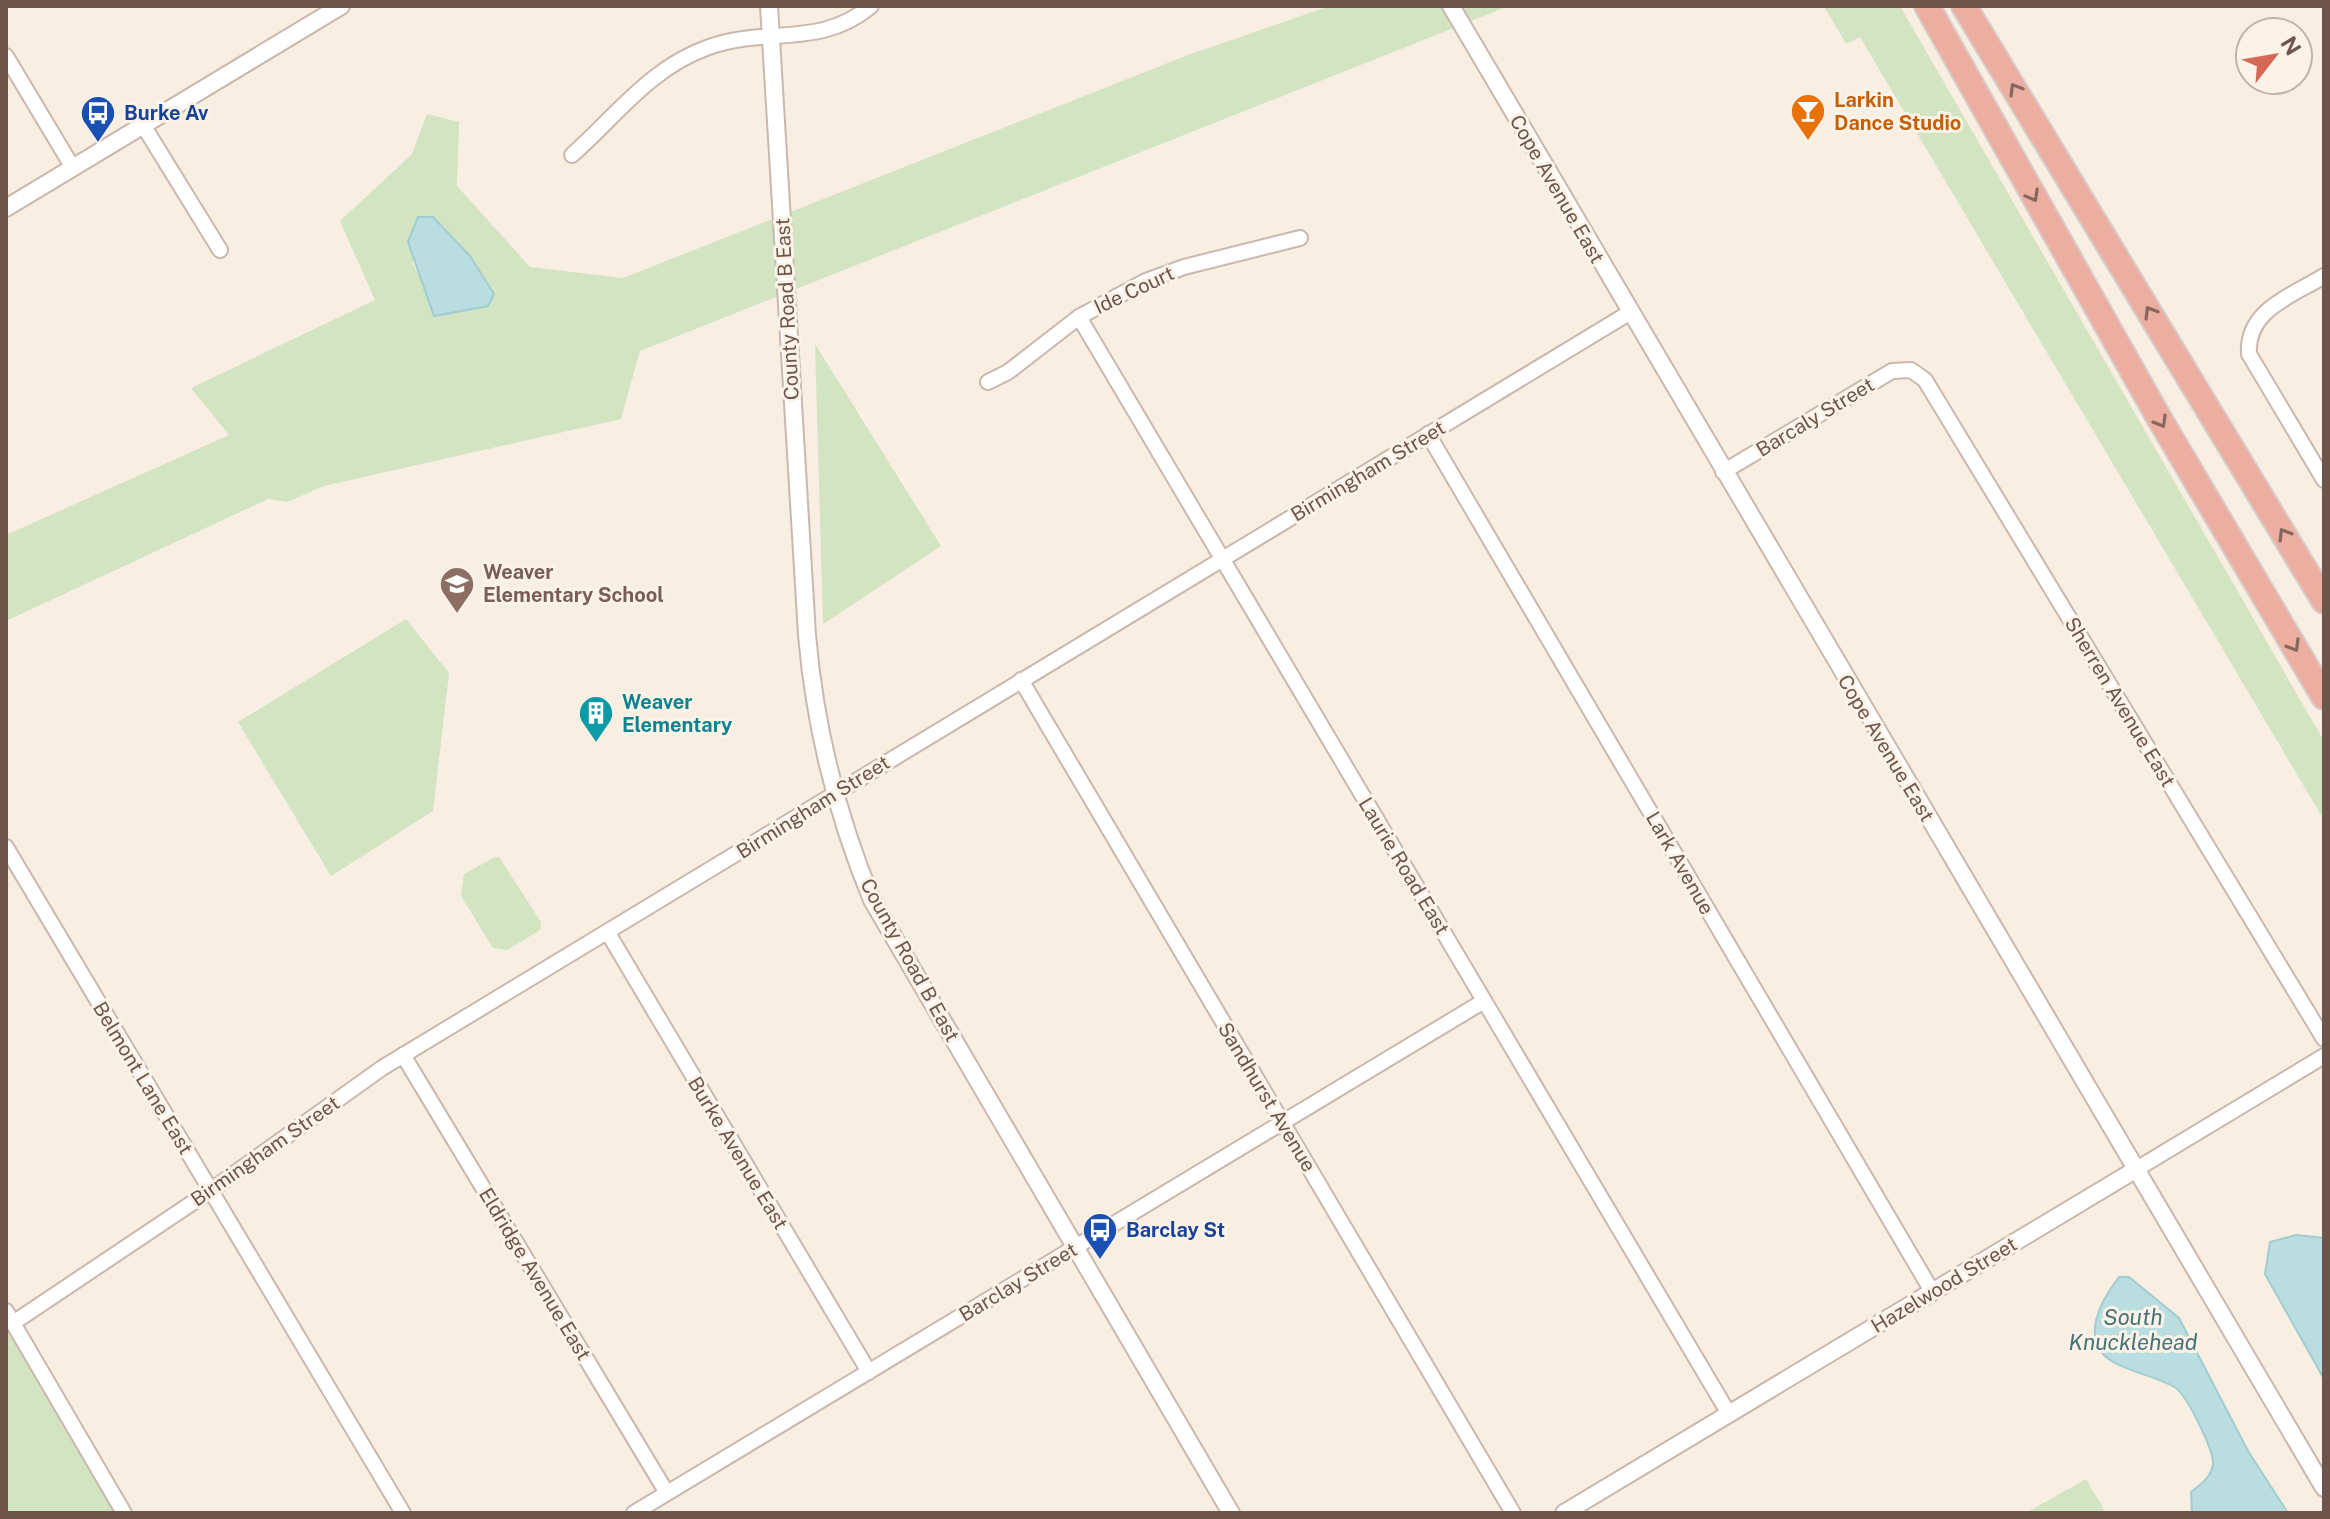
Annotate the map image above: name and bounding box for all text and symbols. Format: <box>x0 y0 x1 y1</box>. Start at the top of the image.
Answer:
north arrow <box>2234 16 2314 96</box>
text: N <box>2276 32 2307 60</box>
one-way arrow <box>2009 83 2025 98</box>
place label: Larkin Dance Studio <box>1834 88 1961 135</box>
bar icon: Larkin Dance Studio <box>1789 92 1827 142</box>
bus stop icon: Burke Av <box>79 94 117 144</box>
place label: Burke Av <box>124 101 209 125</box>
street label: Cope Avenue East <box>1505 111 1609 267</box>
one-way arrow <box>2023 187 2039 202</box>
street label: County Road B East <box>770 217 804 401</box>
street label: Ide Court <box>1090 261 1178 319</box>
one-way arrow <box>2144 306 2159 321</box>
street label: Barcaly Street <box>1752 372 1878 462</box>
one-way arrow <box>2151 413 2167 428</box>
street label: Birmingham Street <box>1286 415 1450 527</box>
one-way arrow <box>2278 528 2294 543</box>
place label: Weaver Elementary School <box>483 560 664 607</box>
school or university icon: Weaver Elementary School <box>438 565 476 615</box>
street label: Sherren Avenue East <box>2060 613 2180 791</box>
one-way arrow <box>2284 637 2299 652</box>
street label: Cope Avenue East <box>1833 670 1939 826</box>
place label: Weaver Elementary <box>622 690 732 737</box>
building icon: Weaver Elementary <box>577 694 615 744</box>
street label: Birmingham Street <box>732 750 894 864</box>
street label: Laurie Road East <box>1354 793 1454 939</box>
street label: Lark Avenue <box>1641 807 1719 919</box>
street label: County Road B East <box>855 874 965 1046</box>
street label: Belmont Lane East <box>88 997 198 1159</box>
street label: Sandhurst Avenue <box>1213 1018 1321 1176</box>
street label: Burke Avenue East <box>683 1072 793 1234</box>
street label: Birmingham Street <box>186 1091 344 1211</box>
street label: Eldridge Avenue East <box>474 1183 596 1365</box>
bus stop icon: Barclay St <box>1081 1211 1119 1261</box>
place label: Barclay St <box>1126 1218 1225 1242</box>
street label: Hazelwood Street <box>1867 1232 2021 1338</box>
street label: Barclay Street <box>955 1237 1081 1327</box>
water label: South Knucklehead <box>2068 1304 2198 1355</box>

